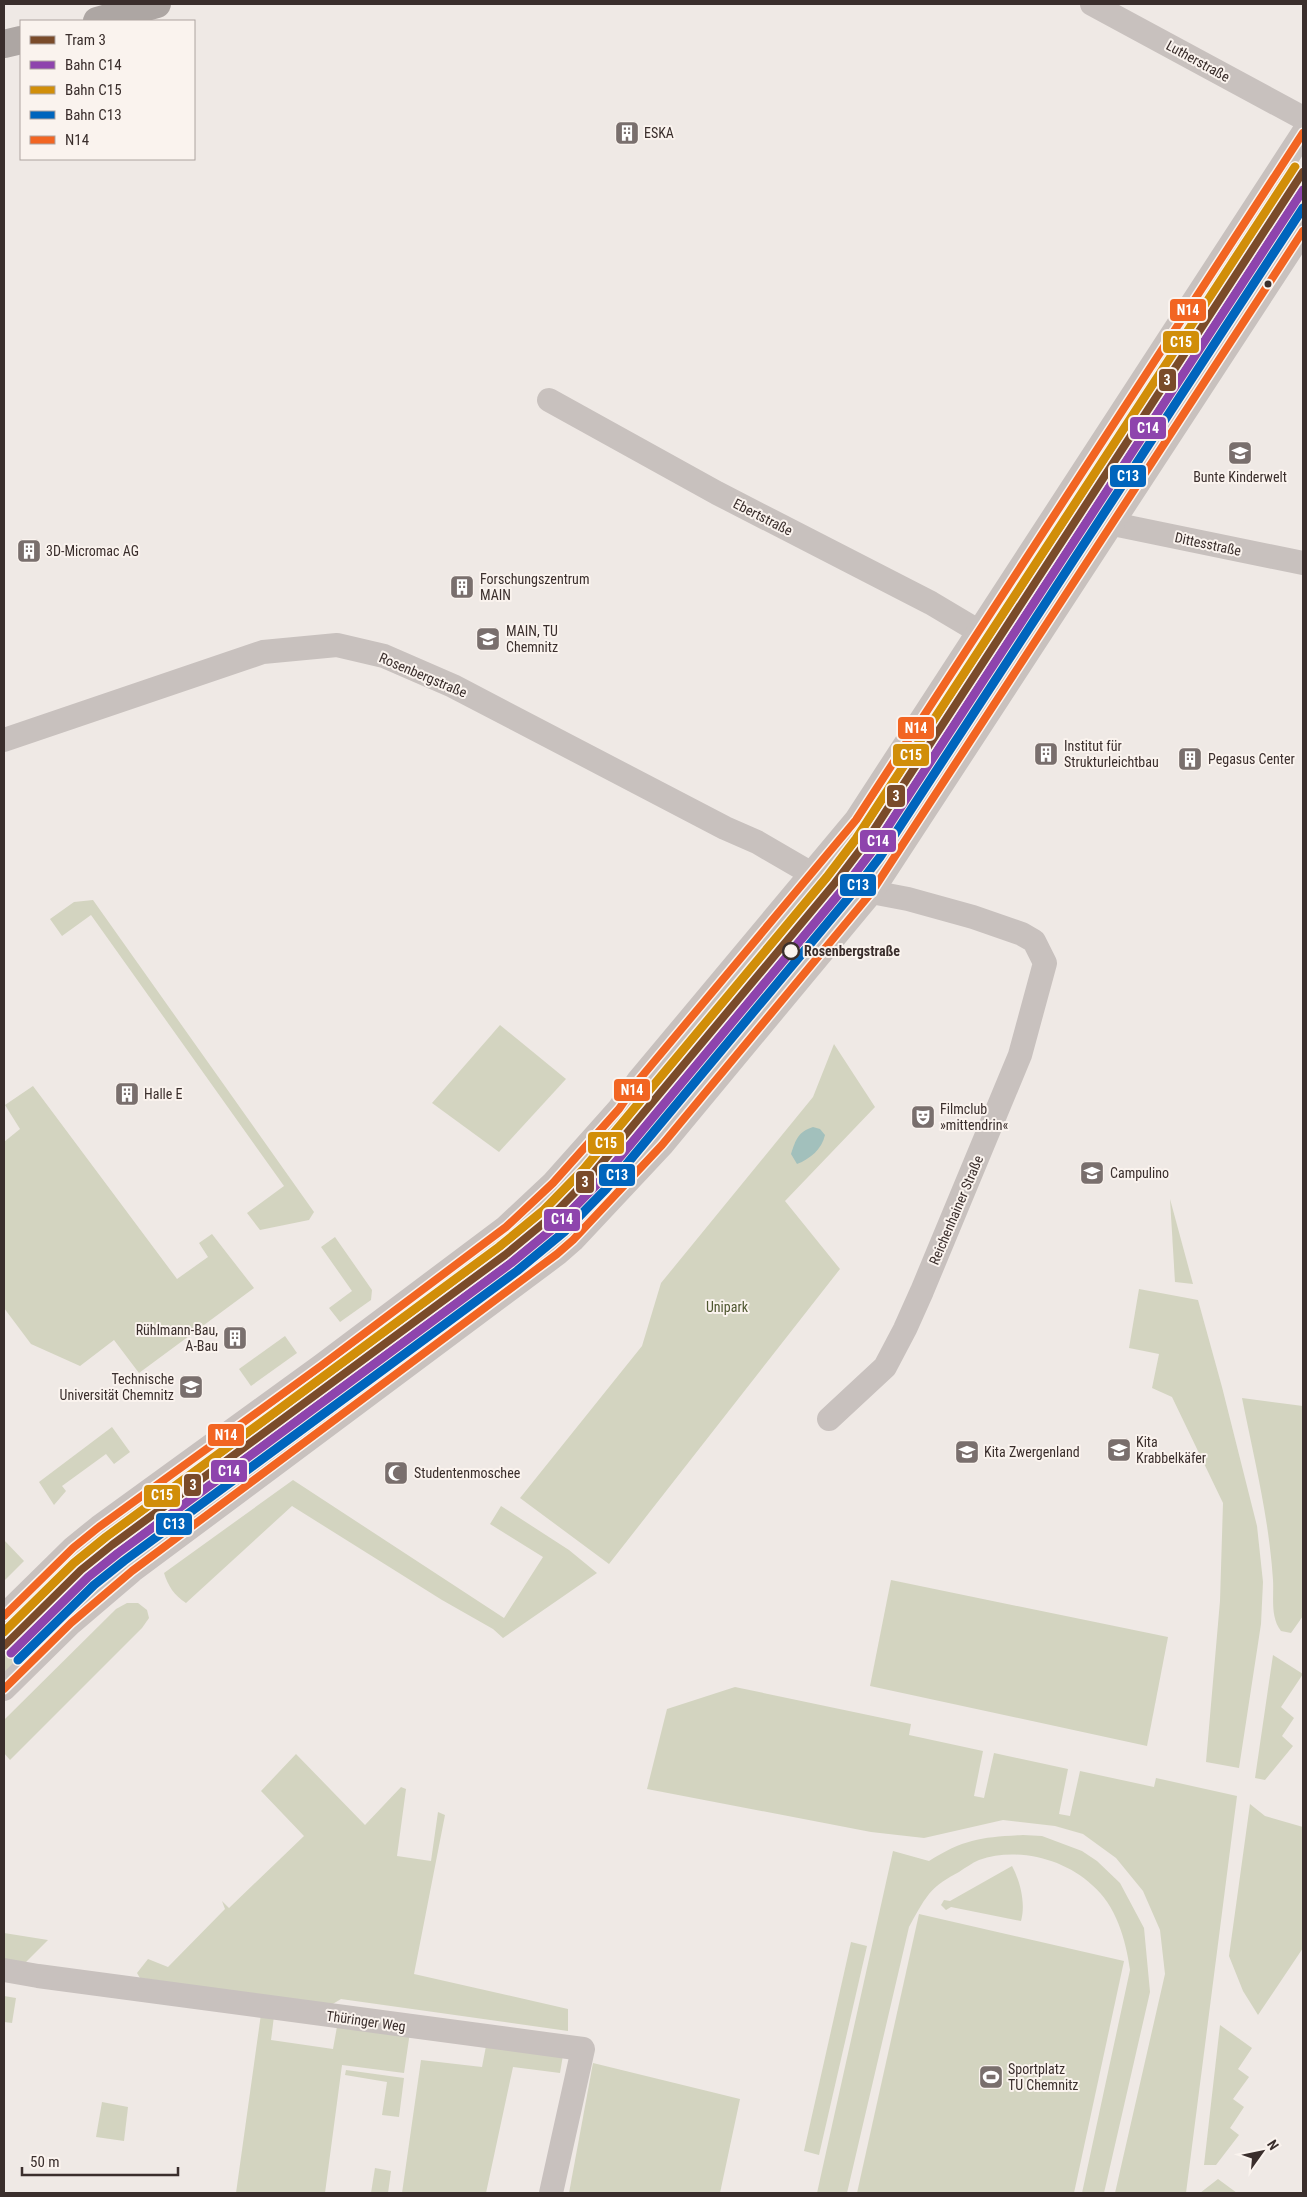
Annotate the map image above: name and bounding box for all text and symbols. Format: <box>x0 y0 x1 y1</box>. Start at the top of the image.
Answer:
legend <box>20 20 195 160</box>
text: Tram 3 <box>65 31 106 49</box>
street label: Lutherstraße <box>1164 37 1233 85</box>
text: Bahn C14 <box>65 56 122 74</box>
text: Bahn C15 <box>65 81 122 99</box>
text: Bahn C13 <box>65 106 122 124</box>
building icon: ESKA <box>614 120 640 146</box>
place label: ESKA <box>644 125 674 141</box>
text: N14 <box>65 131 89 149</box>
unlabelled marker <box>1263 279 1273 289</box>
line badge: N14 <box>1169 298 1207 322</box>
text: N14 <box>1177 302 1199 318</box>
line badge: C15 <box>1162 330 1200 354</box>
text: C15 <box>1170 334 1192 350</box>
line badge: 3 <box>1158 368 1177 392</box>
text: 3 <box>1163 372 1171 388</box>
line badge: C14 <box>1129 416 1167 440</box>
text: C14 <box>1137 420 1159 436</box>
school or university icon: Bunte Kinderwelt <box>1227 440 1253 466</box>
line badge: C13 <box>1109 464 1147 488</box>
text: C13 <box>1117 468 1139 484</box>
place label: Bunte Kinderwelt <box>1193 469 1287 485</box>
street label: Ebertstraße <box>731 495 796 539</box>
street label: Dittesstraße <box>1173 529 1243 559</box>
building icon: 3D-Micromac AG <box>16 538 42 564</box>
place label: 3D-Micromac AG <box>46 543 139 559</box>
place label: Forschungszentrum MAIN <box>480 571 589 603</box>
building icon: Forschungszentrum MAIN <box>449 574 475 600</box>
place label: MAIN, TU Chemnitz <box>506 623 558 655</box>
school or university icon: MAIN, TU Chemnitz <box>475 626 501 652</box>
street label: Rosenbergstraße <box>377 649 470 701</box>
line badge: N14 <box>897 716 935 740</box>
text: N14 <box>905 720 927 736</box>
place label: Institut für Strukturleichtbau <box>1064 738 1159 770</box>
building icon: Institut für Strukturleichtbau <box>1033 741 1059 767</box>
line badge: C15 <box>892 743 930 767</box>
building icon: Pegasus Center <box>1177 746 1203 772</box>
text: C15 <box>900 747 922 763</box>
place label: Pegasus Center <box>1208 751 1295 767</box>
line badge: 3 <box>886 784 906 808</box>
text: 3 <box>892 788 900 804</box>
line badge: C14 <box>859 829 897 853</box>
text: C14 <box>867 833 889 849</box>
line badge: C13 <box>839 873 877 897</box>
text: C13 <box>847 877 869 893</box>
marker: Rosenbergstraße <box>782 942 800 960</box>
place label: Rosenbergstraße <box>804 943 900 959</box>
line badge: N14 <box>613 1078 651 1102</box>
building icon: Halle E <box>114 1081 140 1107</box>
text: N14 <box>621 1082 643 1098</box>
place label: Halle E <box>144 1086 183 1102</box>
place label: Filmclub »mittendrin« <box>940 1101 1008 1133</box>
theatre icon: Filmclub »mittendrin« <box>910 1104 936 1130</box>
line badge: C15 <box>587 1131 625 1155</box>
text: C15 <box>595 1135 617 1151</box>
street label: Reichenhainer Straße <box>926 1153 986 1267</box>
school or university icon: Campulino <box>1079 1160 1105 1186</box>
line badge: C13 <box>598 1163 636 1187</box>
place label: Campulino <box>1110 1165 1169 1181</box>
text: C13 <box>606 1167 628 1183</box>
line badge: 3 <box>575 1170 595 1194</box>
text: 3 <box>581 1174 589 1190</box>
line badge: C14 <box>543 1208 581 1232</box>
text: C14 <box>551 1211 573 1227</box>
park label: Unipark <box>706 1299 749 1315</box>
place label: Rühlmann-Bau, A-Bau <box>136 1322 218 1354</box>
building icon: Rühlmann-Bau, A-Bau <box>222 1325 248 1351</box>
place label: Technische Universität Chemnitz <box>60 1371 174 1403</box>
school or university icon: Technische Universität Chemnitz <box>178 1374 204 1400</box>
line badge: N14 <box>207 1423 245 1447</box>
text: N14 <box>215 1427 237 1443</box>
place label: Kita Krabbelkäfer <box>1136 1434 1206 1466</box>
school or university icon: Kita Krabbelkäfer <box>1106 1437 1132 1463</box>
school or university icon: Kita Zwergenland <box>954 1439 980 1465</box>
place label: Kita Zwergenland <box>984 1444 1080 1460</box>
line badge: C14 <box>210 1459 248 1483</box>
mosque icon: Studentenmoschee <box>383 1460 409 1486</box>
text: C14 <box>218 1463 240 1479</box>
place label: Studentenmoschee <box>414 1465 521 1481</box>
line badge: 3 <box>183 1473 202 1497</box>
text: 3 <box>189 1477 197 1493</box>
line badge: C15 <box>143 1484 181 1508</box>
text: C15 <box>151 1487 173 1503</box>
line badge: C13 <box>155 1512 193 1536</box>
text: C13 <box>163 1516 185 1532</box>
street label: Thüringer Weg <box>325 2008 407 2034</box>
place label: Sportplatz TU Chemnitz <box>1008 2061 1078 2093</box>
sports icon: Sportplatz TU Chemnitz <box>978 2064 1004 2090</box>
north arrow <box>1237 2127 1287 2177</box>
text: N <box>1264 2137 1282 2153</box>
scale bar <box>22 2144 179 2176</box>
text: 50 m <box>30 2153 60 2171</box>

